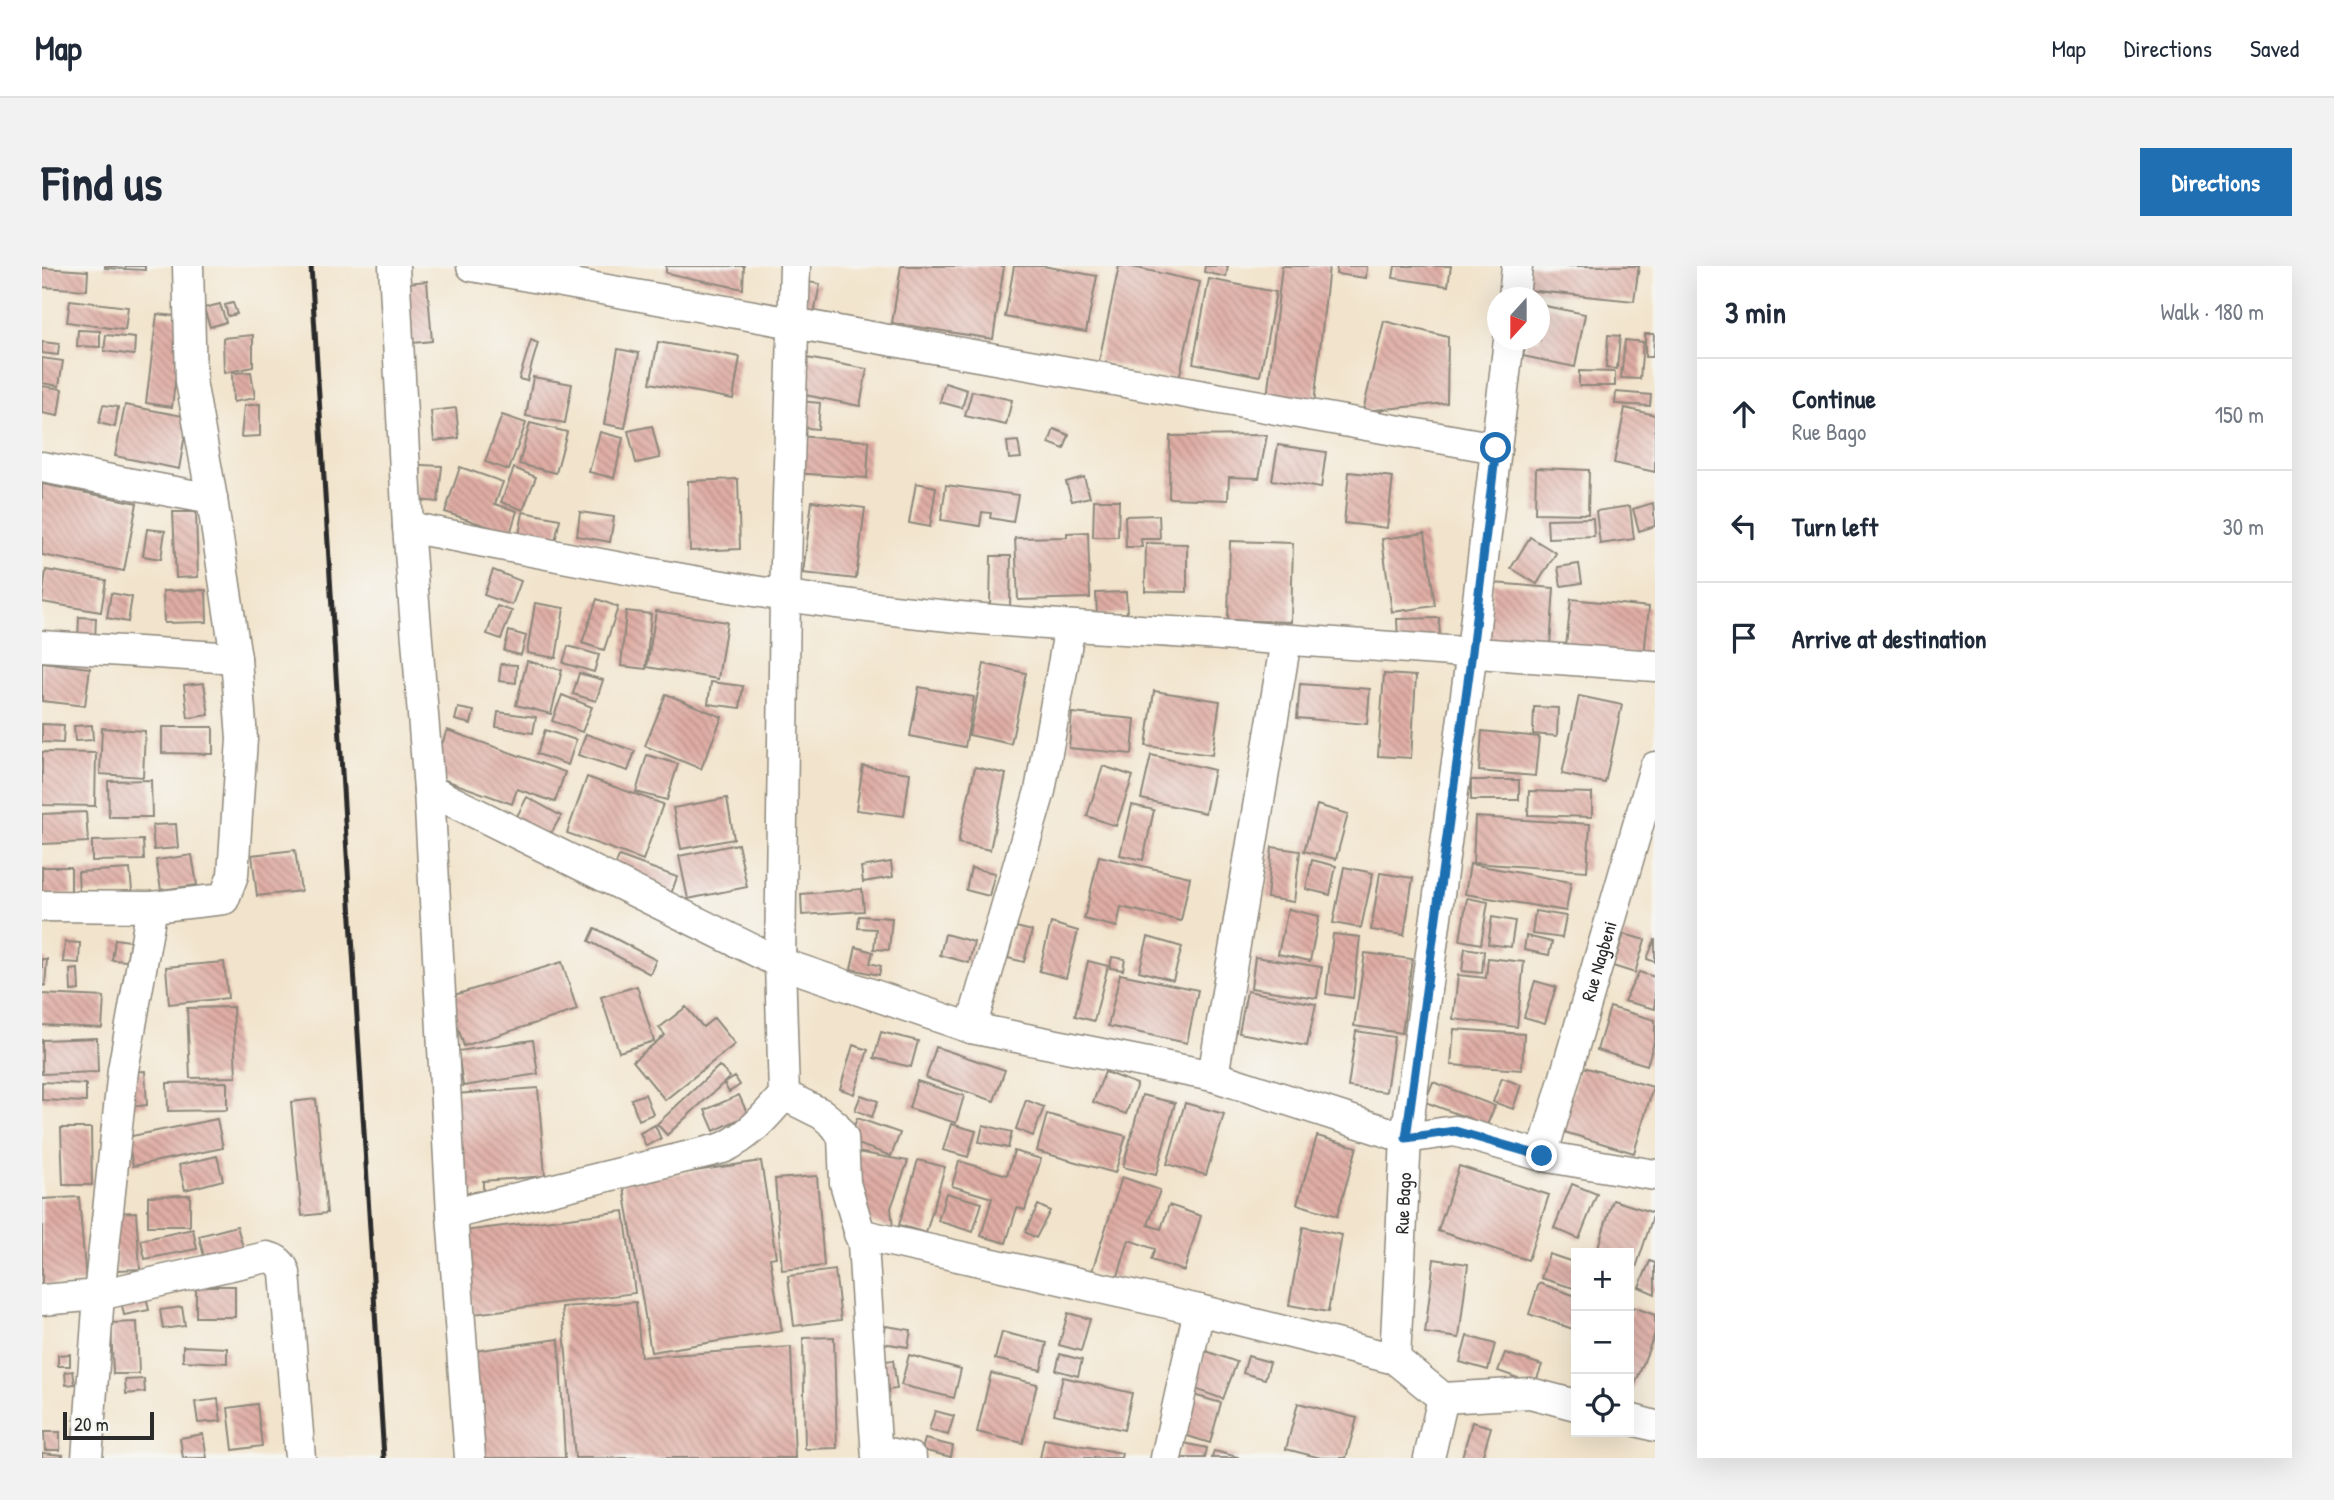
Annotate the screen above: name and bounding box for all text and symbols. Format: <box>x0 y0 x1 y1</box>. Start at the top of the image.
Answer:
text: Map <box>35 26 82 70</box>
text: Map <box>2052 32 2086 64</box>
text: Directions <box>2124 32 2212 64</box>
text: Saved <box>2250 32 2299 64</box>
button: Directions <box>2140 148 2292 216</box>
text: Find us <box>42 149 162 215</box>
north arrow <box>1487 287 1550 350</box>
text: 3 min <box>1725 292 1786 332</box>
text: Walk · 180 m <box>2160 296 2264 327</box>
text: Continue <box>1792 381 1876 416</box>
icon: ahead <box>1725 395 1763 433</box>
text: 150 m <box>2215 399 2264 430</box>
text: Rue Bago <box>1792 416 1866 447</box>
route start <box>1480 432 1511 463</box>
icon: left <box>1725 507 1763 545</box>
text: Turn left <box>1792 509 1878 544</box>
text: 30 m <box>2222 511 2264 542</box>
icon: arrive <box>1725 619 1763 657</box>
text: Arrive at destination <box>1792 621 1987 656</box>
street label: Rue Nagbeni <box>1575 918 1623 1004</box>
route end <box>1526 1140 1557 1171</box>
street label: Rue Bago <box>1388 1172 1417 1235</box>
map controls <box>1571 1248 1634 1437</box>
button: + <box>1571 1248 1634 1311</box>
button: − <box>1571 1311 1634 1374</box>
button: locate <box>1571 1374 1634 1437</box>
scale bar <box>63 1409 154 1441</box>
text: 20 m <box>74 1411 109 1437</box>

